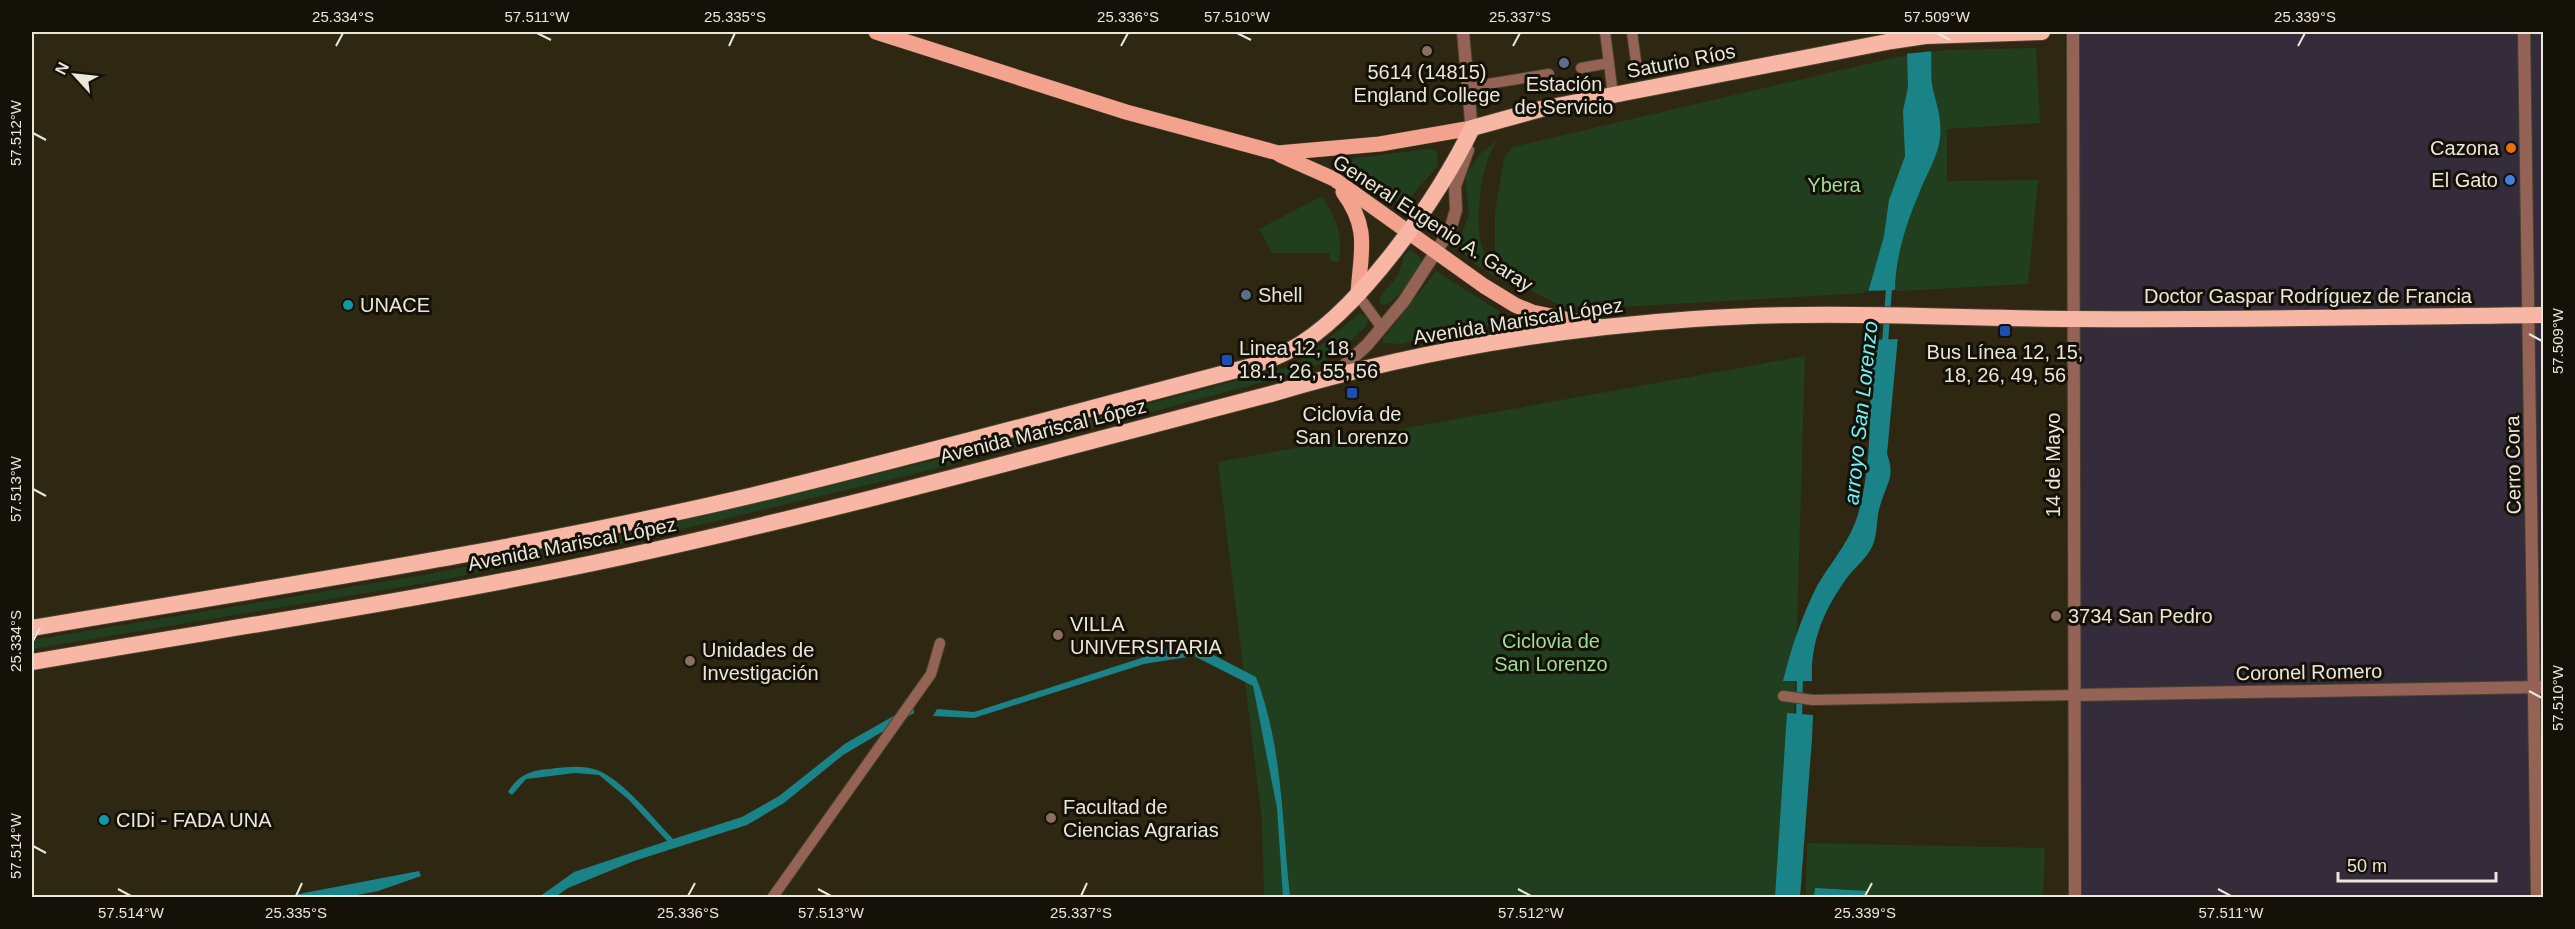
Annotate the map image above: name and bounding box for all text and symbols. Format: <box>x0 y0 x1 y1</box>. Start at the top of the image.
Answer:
text: 25.334°S <box>312 8 374 25</box>
text: 57.511°W <box>505 8 570 25</box>
text: 25.335°S <box>704 8 766 25</box>
text: 25.336°S <box>1097 8 1159 25</box>
text: 57.510°W <box>1204 8 1271 25</box>
text: 25.337°S <box>1489 8 1551 25</box>
text: 57.509°W <box>1904 8 1971 25</box>
text: 25.339°S <box>2274 8 2336 25</box>
street label: Saturio Ríos <box>1625 40 1737 82</box>
marker: 5614 (14815) England College <box>1420 44 1434 58</box>
north arrow <box>45 45 105 105</box>
marker: Estación de Servicio <box>1557 56 1571 70</box>
text: N <box>52 59 72 77</box>
place label: 5614 (14815) England College <box>1354 61 1500 106</box>
place label: Estación de Servicio <box>1515 73 1613 118</box>
text: 57.512°W <box>7 99 24 166</box>
place label: Cazona <box>2430 137 2500 159</box>
marker: Cazona <box>2504 141 2518 155</box>
street label: General Eugenio A. Garay <box>1329 150 1537 296</box>
place label: El Gato <box>2431 169 2498 191</box>
marker: El Gato <box>2503 173 2517 187</box>
park label: Ybera <box>1807 174 1862 196</box>
place label: Shell <box>1258 284 1302 306</box>
street label: Doctor Gaspar Rodríguez de Francia <box>2144 285 2473 307</box>
marker: Shell <box>1239 288 1253 302</box>
place label: UNACE <box>360 294 430 316</box>
street label: Avenida Mariscal López <box>1412 294 1624 348</box>
marker: UNACE <box>341 298 355 312</box>
text: 57.509°W <box>2549 307 2566 374</box>
water label: arroyo San Lorenzo <box>1839 320 1882 506</box>
marker: Bus Línea 12, 15, 18, 26, 49, 56 <box>1998 324 2012 338</box>
place label: Linea 12, 18, 18.1, 26, 55, 56 <box>1239 337 1378 382</box>
place label: Bus Línea 12, 15, 18, 26, 49, 56 <box>1927 341 2083 386</box>
marker: Linea 12, 18, 18.1, 26, 55, 56 <box>1220 353 1234 367</box>
marker: Ciclovía de San Lorenzo <box>1345 386 1359 400</box>
street label: Avenida Mariscal López <box>937 395 1149 467</box>
place label: Ciclovía de San Lorenzo <box>1295 403 1409 448</box>
street label: 14 de Mayo <box>2042 413 2064 517</box>
street label: Cerro Cora <box>2501 414 2525 515</box>
text: 57.513°W <box>7 455 24 522</box>
street label: Avenida Mariscal López <box>466 513 678 575</box>
place label: 3734 San Pedro <box>2068 605 2213 627</box>
marker: 3734 San Pedro <box>2049 609 2063 623</box>
text: 25.334°S <box>7 610 24 672</box>
place label: VILLA UNIVERSITARIA <box>1070 613 1223 658</box>
marker: VILLA UNIVERSITARIA <box>1051 628 1065 642</box>
park label: Ciclovia de San Lorenzo <box>1494 630 1608 675</box>
place label: Unidades de Investigación <box>702 639 819 684</box>
marker: Unidades de Investigación <box>683 654 697 668</box>
street label: Coronel Romero <box>2235 660 2383 684</box>
text: 57.510°W <box>2549 664 2566 731</box>
place label: Facultad de Ciencias Agrarias <box>1063 796 1219 841</box>
place label: CIDi - FADA UNA <box>116 809 272 831</box>
marker: Facultad de Ciencias Agrarias <box>1044 811 1058 825</box>
text: 57.514°W <box>7 812 24 879</box>
marker: CIDi - FADA UNA <box>97 813 111 827</box>
scale bar <box>2338 845 2496 883</box>
text: 50 m <box>2347 856 2387 876</box>
text: 57.514°W <box>98 904 165 921</box>
text: 25.335°S <box>265 904 327 921</box>
text: 25.336°S <box>657 904 719 921</box>
text: 57.513°W <box>798 904 865 921</box>
text: 25.337°S <box>1050 904 1112 921</box>
text: 57.512°W <box>1498 904 1565 921</box>
text: 25.339°S <box>1834 904 1896 921</box>
text: 57.511°W <box>2199 904 2264 921</box>

